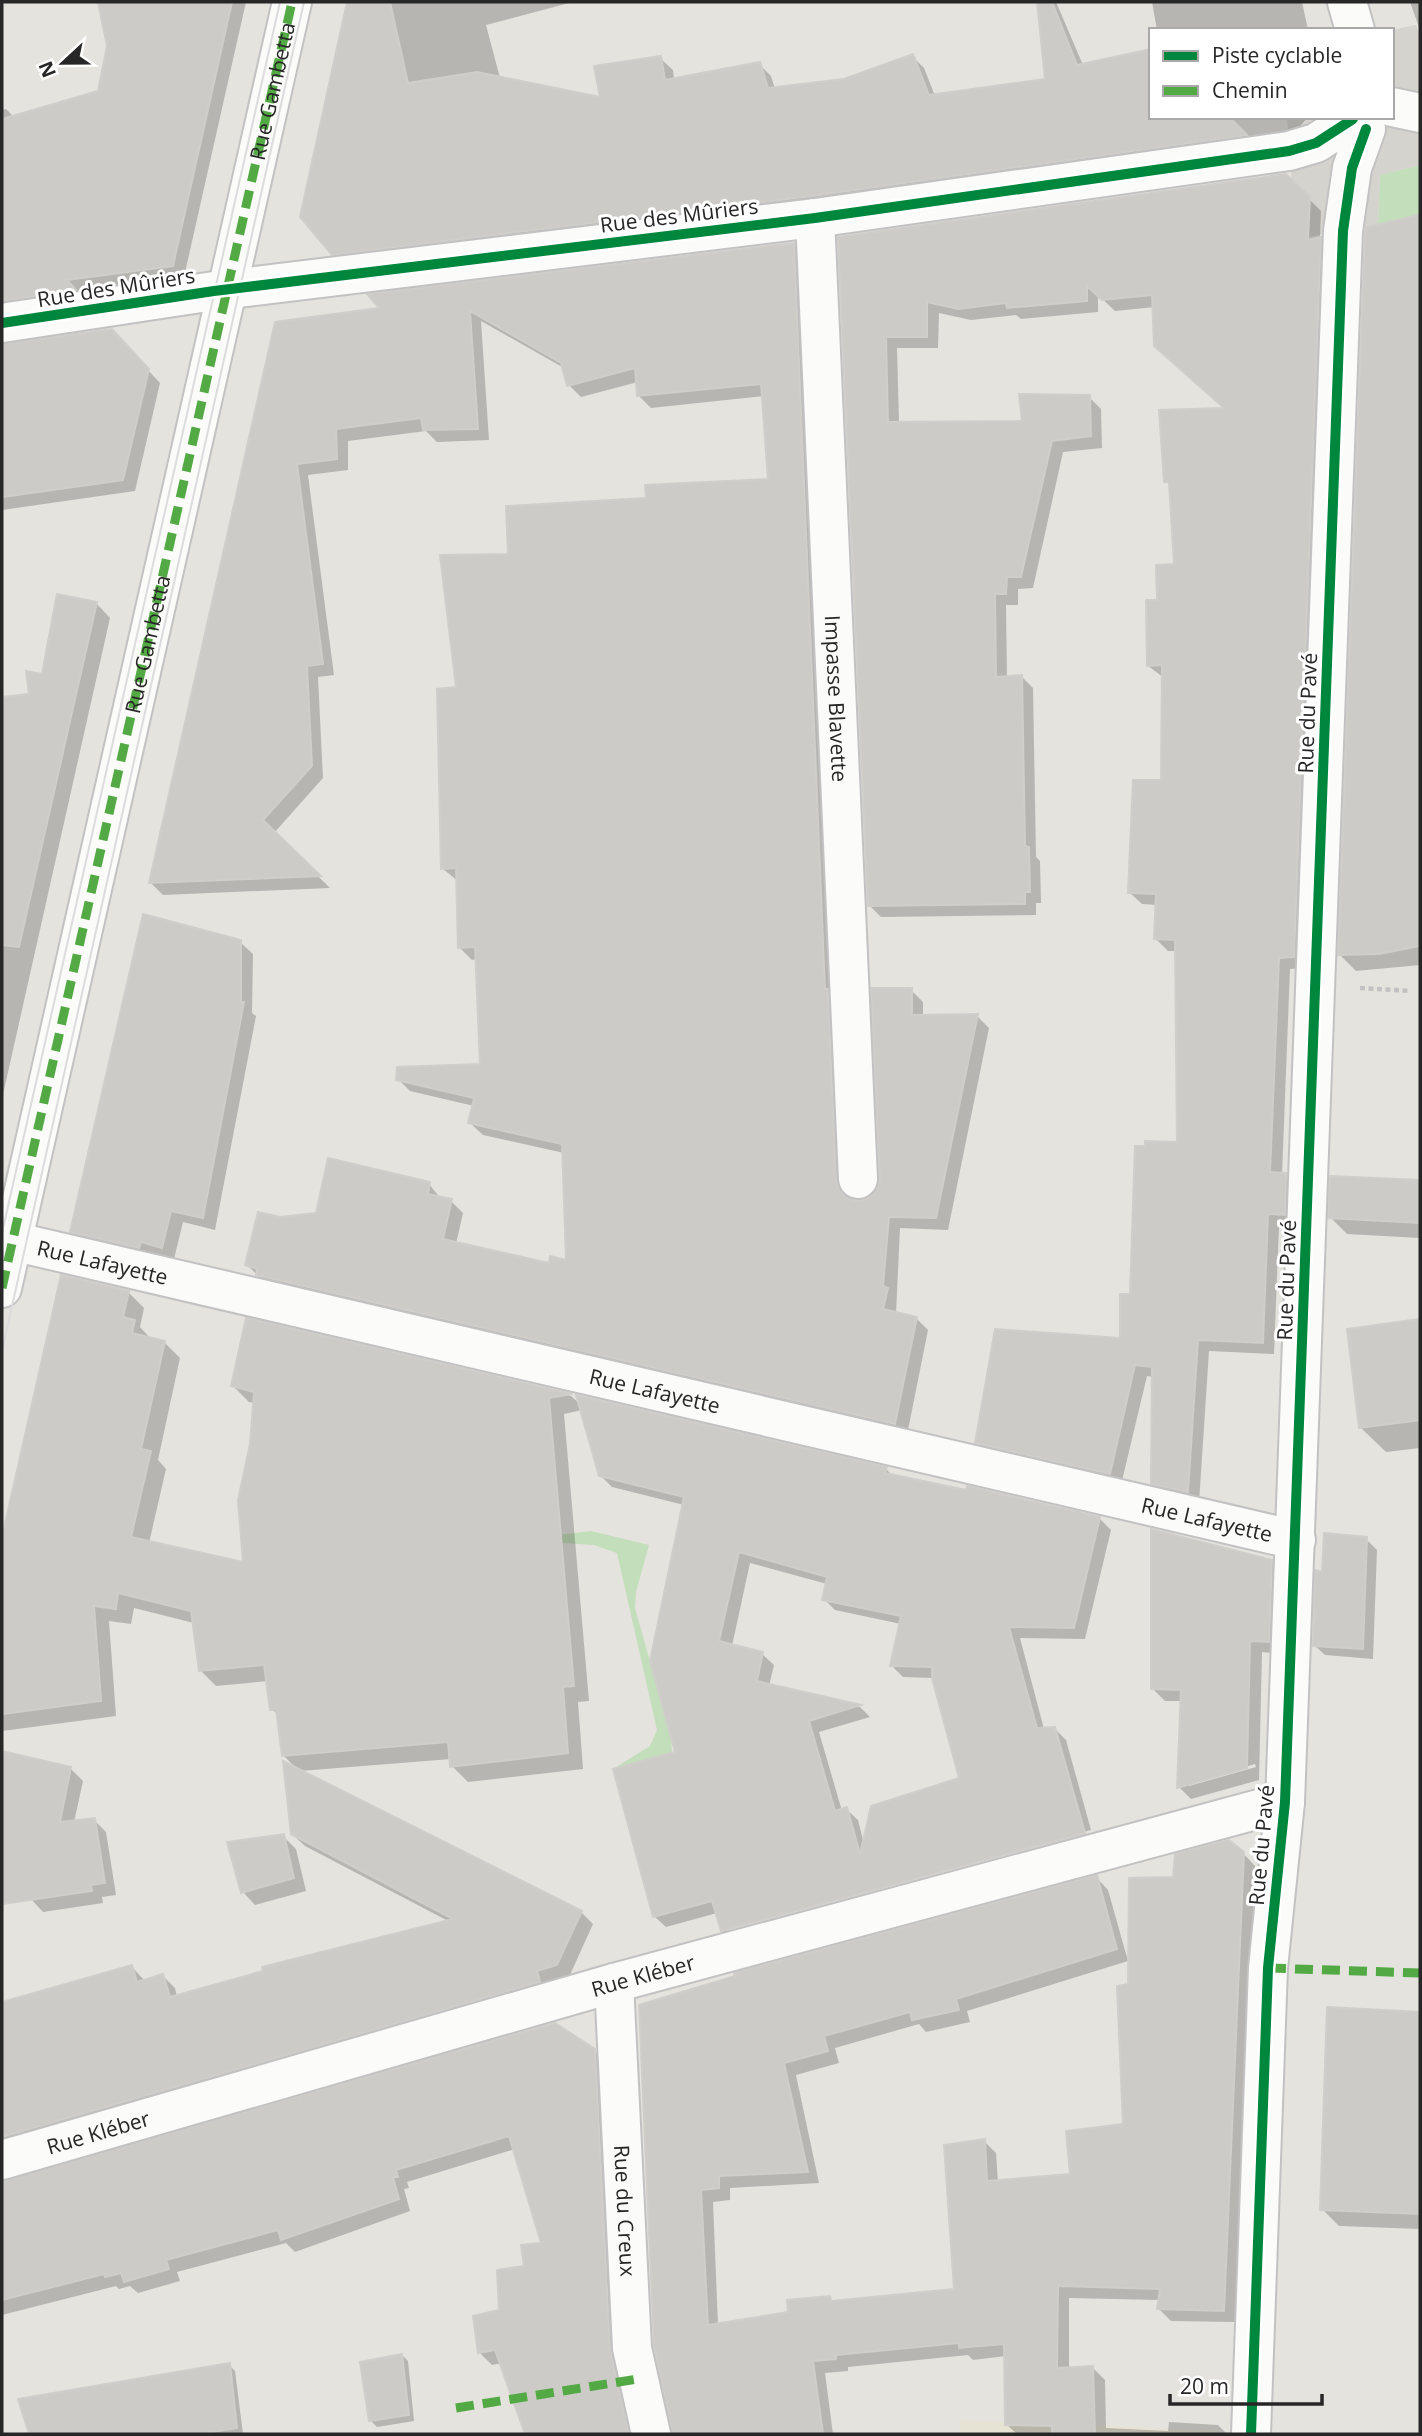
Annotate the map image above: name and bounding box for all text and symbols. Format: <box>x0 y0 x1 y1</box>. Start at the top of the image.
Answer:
street label: Rue Gambetta <box>243 19 301 163</box>
north arrow <box>28 28 98 98</box>
legend <box>1149 28 1394 119</box>
text: Piste cyclable <box>1212 41 1342 69</box>
text: N <box>32 57 62 81</box>
text: Chemin <box>1212 76 1288 104</box>
street label: Rue des Mûriers <box>598 191 760 239</box>
street label: Rue des Mûriers <box>35 261 197 313</box>
street label: Rue Gambetta <box>118 572 176 716</box>
street label: Impasse Blavette <box>819 615 854 782</box>
street label: Rue du Pavé <box>1291 652 1323 774</box>
street label: Rue du Pavé <box>1270 1219 1302 1341</box>
street label: Rue Lafayette <box>34 1233 171 1291</box>
street label: Rue Lafayette <box>587 1362 723 1419</box>
street label: Rue Lafayette <box>1139 1490 1275 1548</box>
street label: Rue du Pavé <box>1242 1784 1280 1906</box>
street label: Rue Kléber <box>588 1948 698 2003</box>
street label: Rue Kléber <box>43 2104 153 2160</box>
street label: Rue du Creux <box>608 2144 642 2277</box>
scale bar <box>1170 2362 1322 2406</box>
text: 20 m <box>1180 2372 1229 2400</box>

